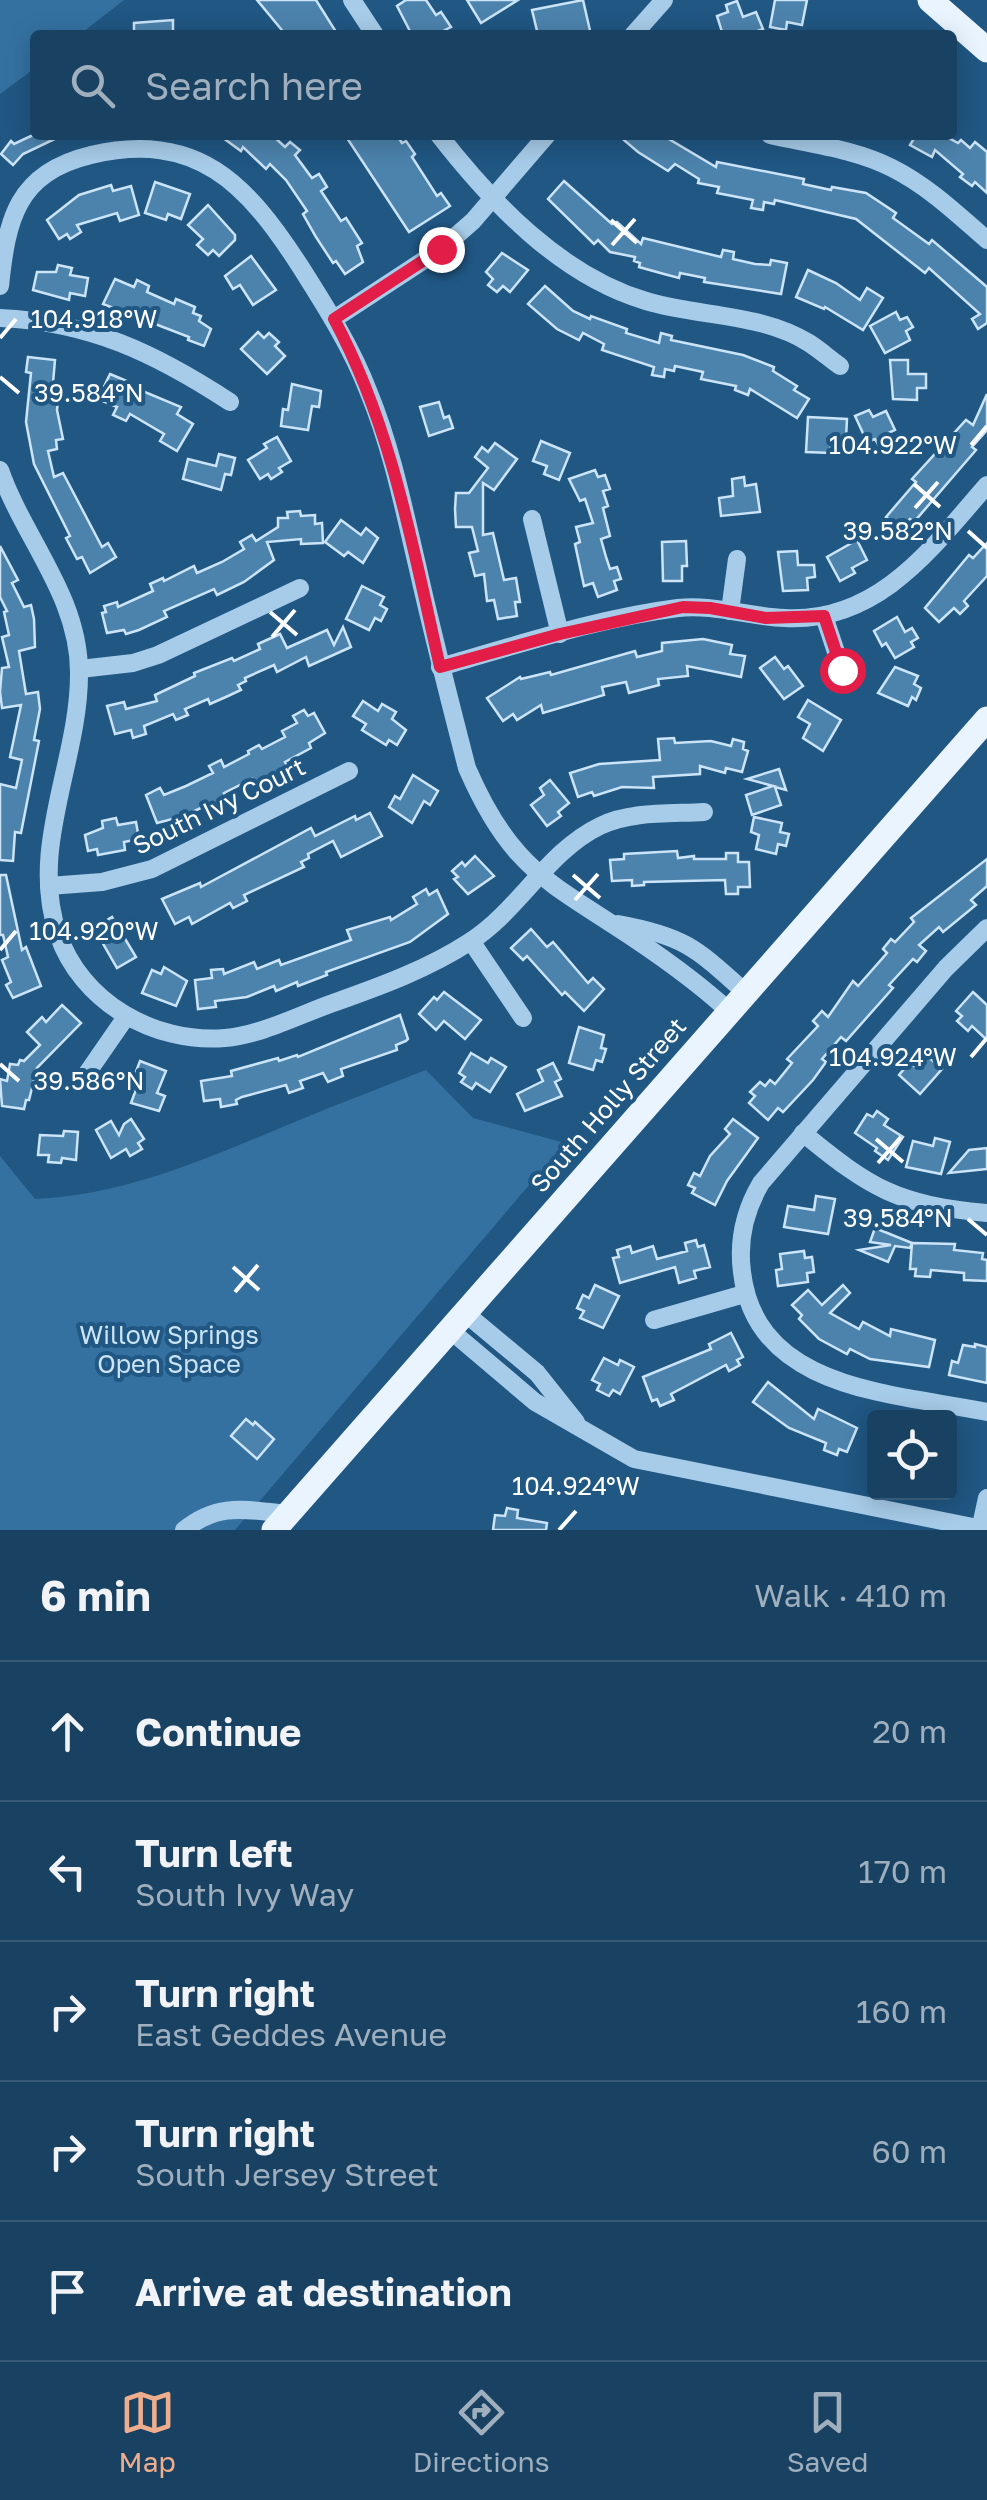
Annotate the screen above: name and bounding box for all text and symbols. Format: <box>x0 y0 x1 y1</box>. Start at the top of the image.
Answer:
search box <box>30 30 957 140</box>
icon: search <box>65 58 120 113</box>
text: Search here <box>145 63 363 108</box>
route end <box>419 227 465 273</box>
text: 104.918°W <box>31 303 157 334</box>
text: 39.584°N <box>34 377 144 408</box>
text: 104.922°W <box>829 429 957 460</box>
text: 39.582°N <box>843 515 953 546</box>
route start <box>820 648 866 694</box>
street label: South Ivy Court <box>128 750 310 861</box>
text: 104.920°W <box>29 915 159 946</box>
street label: South Holly Street <box>523 1011 692 1198</box>
text: 104.924°W <box>829 1041 957 1072</box>
text: 39.586°N <box>34 1065 144 1096</box>
text: 39.584°N <box>843 1202 953 1233</box>
park label: Willow Springs Open Space <box>79 1319 259 1379</box>
map controls <box>867 1410 957 1500</box>
button: locate <box>867 1410 957 1500</box>
text: 104.924°W <box>512 1470 640 1501</box>
text: 6 min <box>40 1570 151 1620</box>
text: Walk · 410 m <box>754 1576 947 1614</box>
icon: ahead <box>40 1704 95 1759</box>
text: Continue <box>135 1709 301 1754</box>
text: 20 m <box>872 1712 947 1750</box>
text: Turn left <box>135 1830 293 1875</box>
icon: left <box>40 1844 95 1899</box>
text: 170 m <box>858 1852 947 1890</box>
text: South Ivy Way <box>135 1875 354 1913</box>
text: Turn right <box>135 1970 315 2015</box>
icon: right <box>40 1984 95 2039</box>
text: 160 m <box>856 1992 947 2030</box>
text: East Geddes Avenue <box>135 2015 447 2053</box>
text: Turn right <box>135 2110 315 2155</box>
icon: right <box>40 2124 95 2179</box>
text: 60 m <box>871 2132 947 2170</box>
text: South Jersey Street <box>135 2155 439 2193</box>
icon: arrive <box>40 2264 95 2319</box>
text: Arrive at destination <box>135 2269 512 2314</box>
tab: Map <box>119 2385 176 2478</box>
tab: Directions <box>413 2385 550 2478</box>
tab: Saved <box>787 2385 868 2478</box>

